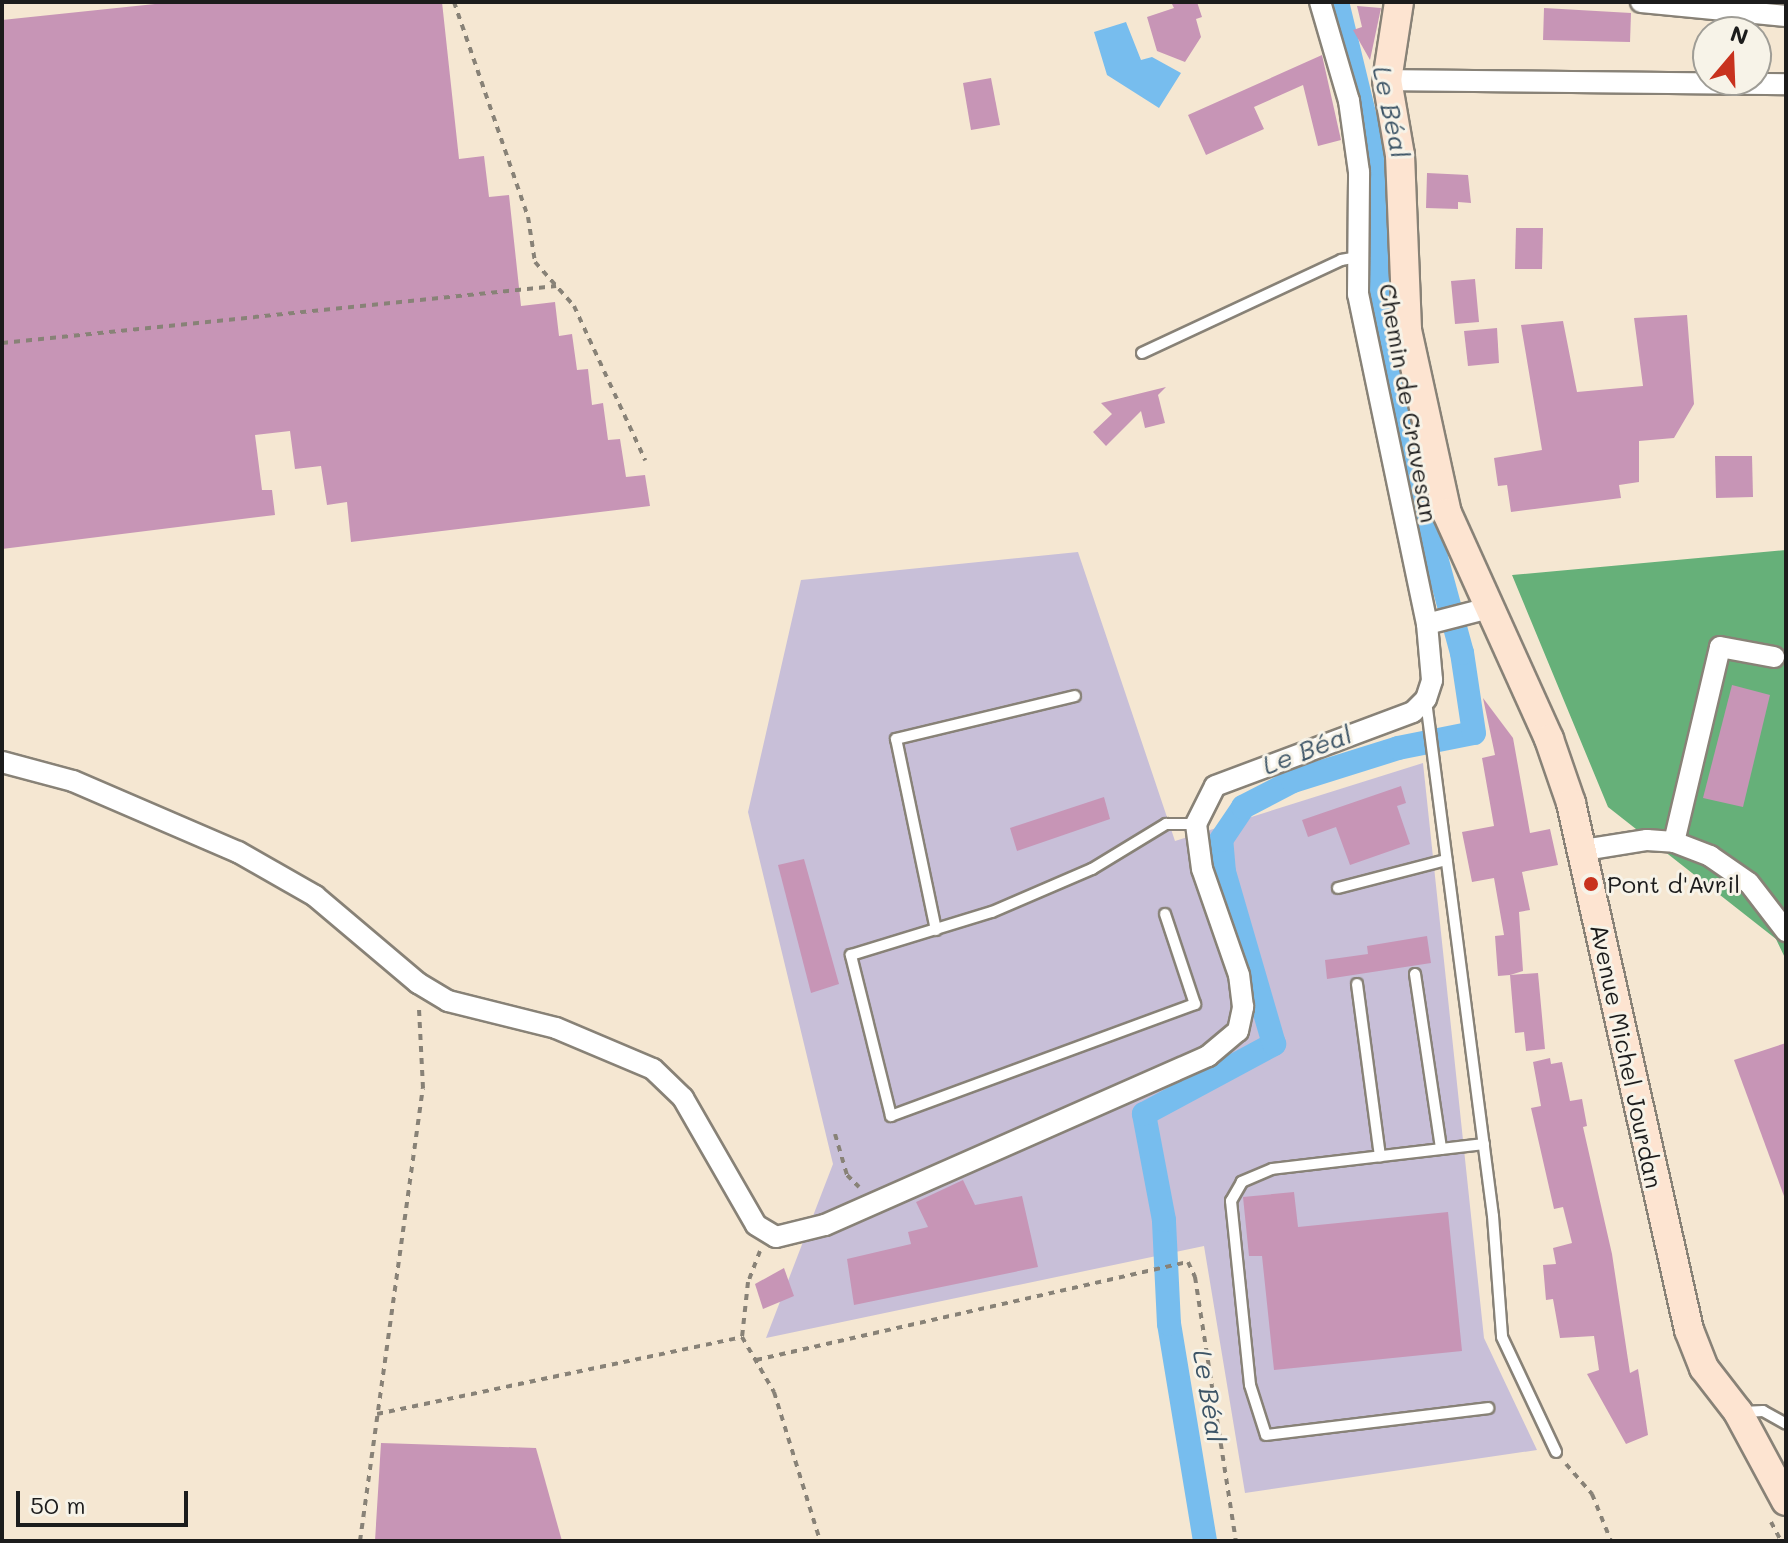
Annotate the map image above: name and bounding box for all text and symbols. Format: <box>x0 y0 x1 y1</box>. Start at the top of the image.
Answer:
north arrow <box>1692 16 1772 96</box>
text: N <box>1727 18 1752 51</box>
water label: Le Béal <box>1366 63 1416 161</box>
street label: Chemin de Cravesan <box>1374 281 1444 525</box>
water label: Le Béal <box>1258 719 1356 781</box>
place label: Pont d'Avril <box>1607 870 1740 898</box>
marker: Pont d'Avril <box>1582 875 1600 893</box>
street label: Avenue Michel Jourdan <box>1585 921 1669 1191</box>
water label: Le Béal <box>1186 1348 1232 1444</box>
scale bar <box>20 1475 192 1525</box>
text: 50 m <box>30 1489 86 1520</box>

